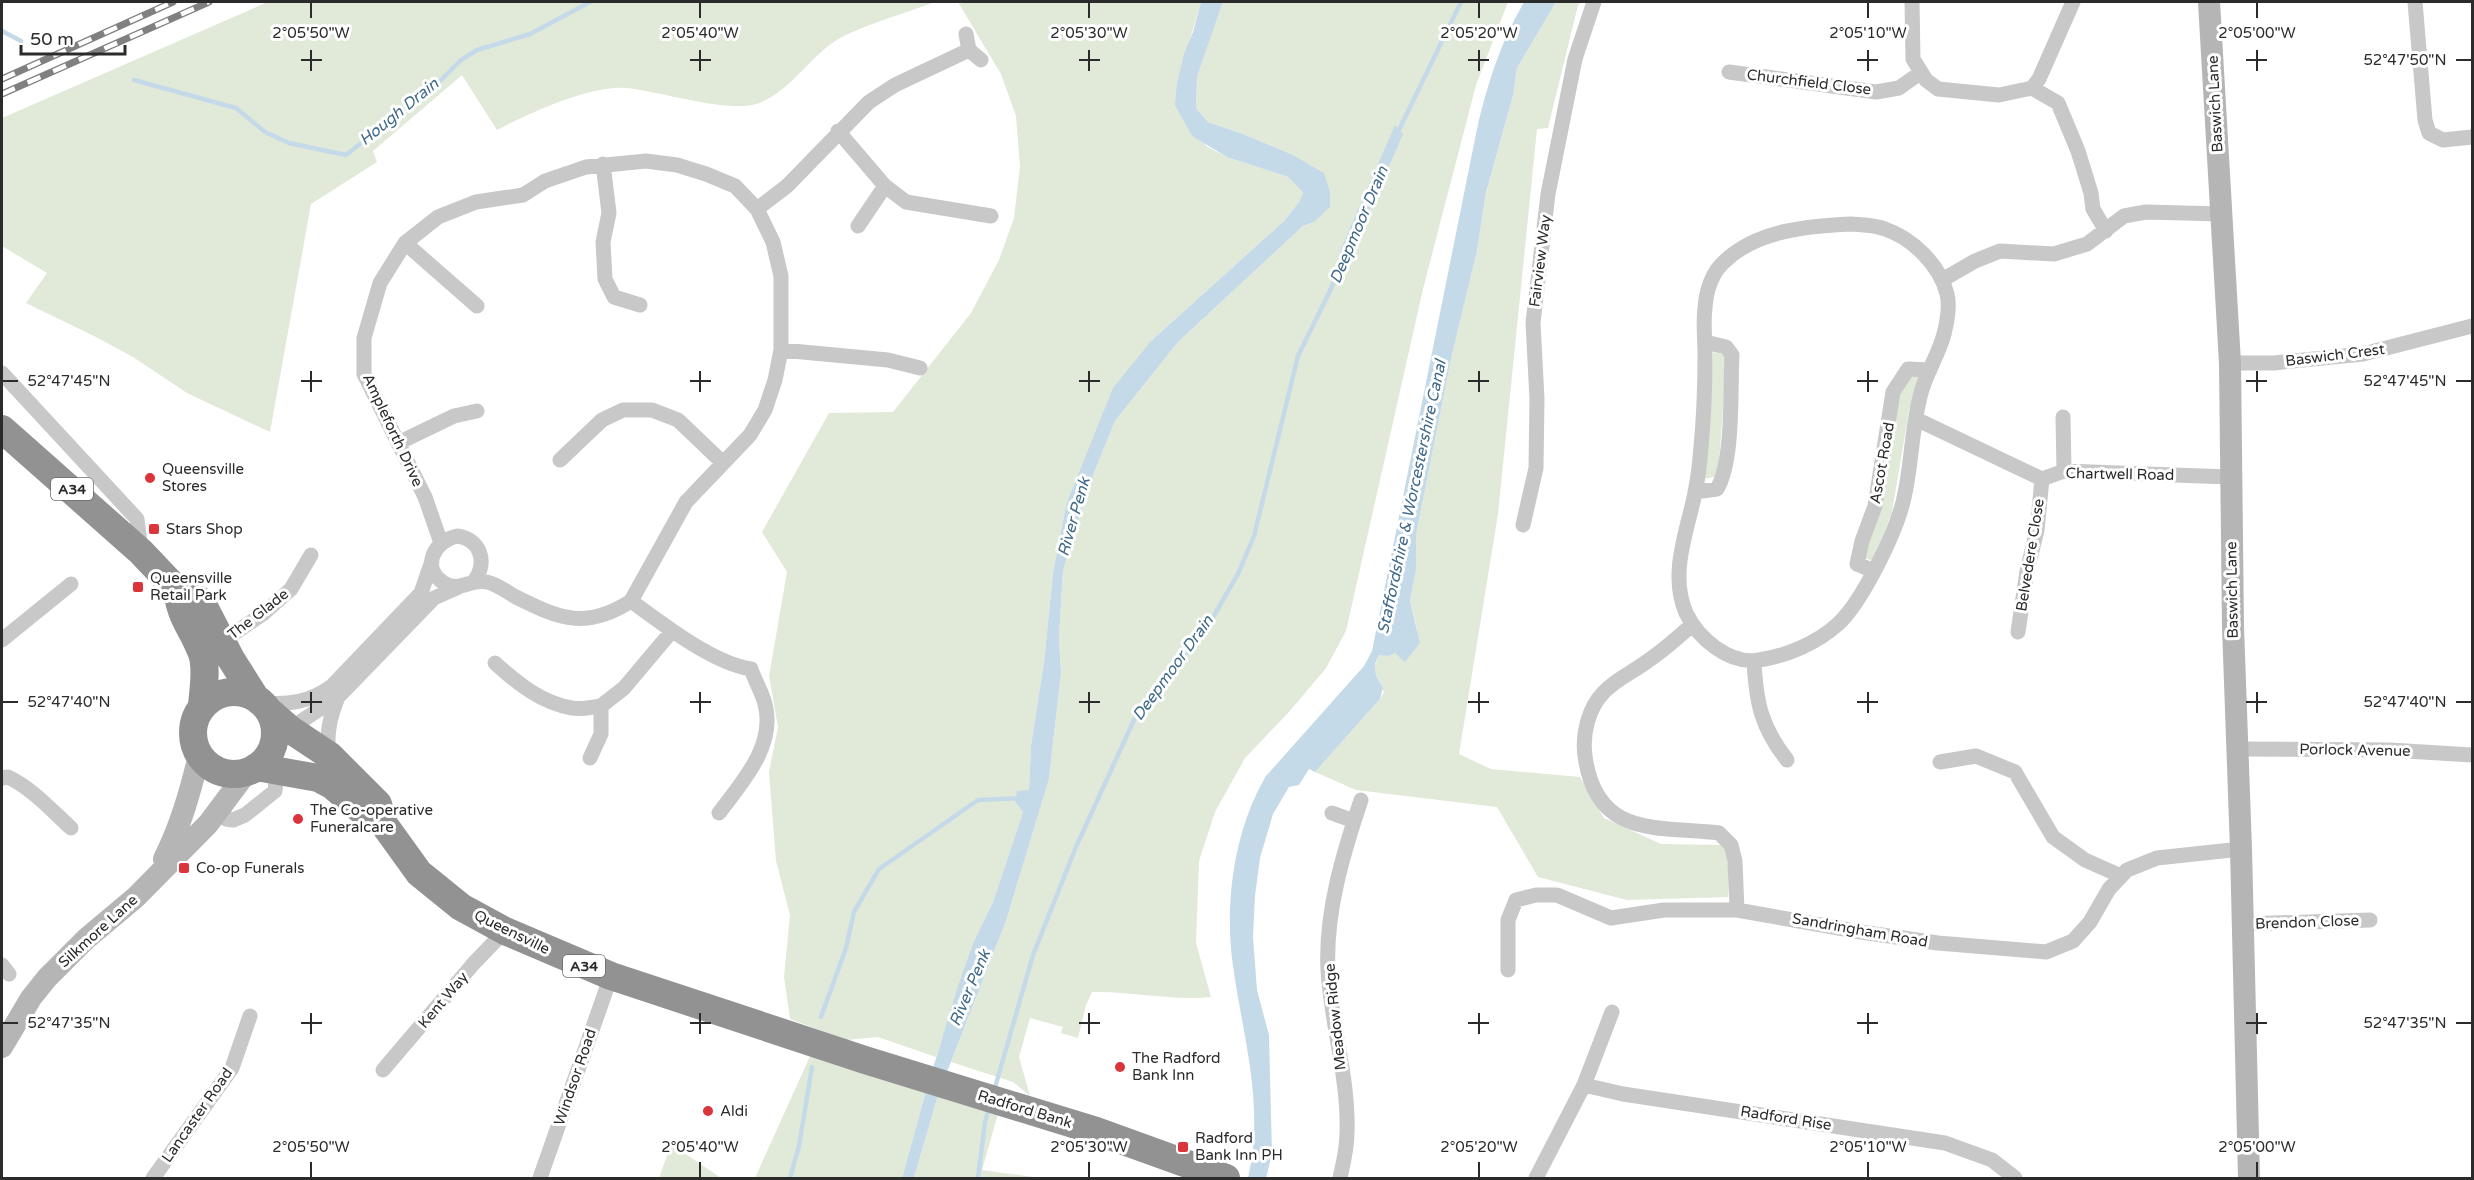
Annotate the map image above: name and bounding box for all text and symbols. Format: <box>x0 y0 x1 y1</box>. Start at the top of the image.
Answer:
scale bar <box>21 18 124 56</box>
text: 2°05'50"W <box>272 24 350 42</box>
text: 2°05'40"W <box>661 24 739 42</box>
text: 2°05'30"W <box>1050 24 1128 42</box>
text: 2°05'20"W <box>1440 24 1518 42</box>
text: 2°05'10"W <box>1829 24 1907 42</box>
text: 2°05'00"W <box>2218 24 2296 42</box>
text: 50 m <box>30 28 74 50</box>
text: 52°47'50"N <box>2363 51 2447 69</box>
street label: Baswich Lane <box>2203 55 2227 153</box>
street label: Churchfield Close <box>1746 65 1872 99</box>
water label: Hough Drain <box>355 73 444 150</box>
water label: Deepmoor Drain <box>1325 162 1393 286</box>
street label: Fairview Way <box>1525 214 1555 308</box>
street label: Baswich Crest <box>2284 340 2386 370</box>
water label: Staffordshire & Worcestershire Canal <box>1373 356 1451 636</box>
street label: Ampleforth Drive <box>359 371 427 489</box>
text: 52°47'45"N <box>27 372 111 390</box>
text: 52°47'45"N <box>2363 372 2447 390</box>
street label: Ascot Road <box>1866 421 1898 505</box>
place label: Queensville Stores <box>162 460 244 495</box>
street label: Chartwell Road <box>2065 464 2175 484</box>
marker: Queensville Stores <box>143 471 157 485</box>
water label: River Penk <box>1053 474 1095 559</box>
road number: A34 <box>51 478 93 500</box>
street label: Belvedere Close <box>2012 497 2048 613</box>
place label: Stars Shop <box>166 520 243 538</box>
marker: Stars Shop <box>147 522 161 536</box>
street label: Baswich Lane <box>2222 541 2242 639</box>
place label: Queensville Retail Park <box>150 569 232 604</box>
marker: Queensville Retail Park <box>131 580 145 594</box>
street label: The Glade <box>224 585 292 643</box>
water label: Deepmoor Drain <box>1128 611 1219 724</box>
text: 52°47'40"N <box>27 693 111 711</box>
text: 52°47'40"N <box>2363 693 2447 711</box>
street label: Porlock Avenue <box>2299 740 2411 760</box>
place label: The Co-operative Funeralcare <box>310 801 433 836</box>
marker: The Co-operative Funeralcare <box>291 812 305 826</box>
place label: Co-op Funerals <box>196 859 304 877</box>
marker: Co-op Funerals <box>177 861 191 875</box>
street label: Silkmore Lane <box>55 891 141 971</box>
street label: Queensville <box>471 906 553 958</box>
street label: Sandringham Road <box>1791 909 1929 951</box>
street label: Brendon Close <box>2255 911 2359 933</box>
water label: River Penk <box>945 946 996 1029</box>
road number: A34 <box>563 955 605 977</box>
street label: Meadow Ridge <box>1320 963 1350 1071</box>
street label: Kent Way <box>414 968 472 1032</box>
text: 52°47'35"N <box>27 1014 111 1032</box>
text: 52°47'35"N <box>2363 1014 2447 1032</box>
street label: Windsor Road <box>550 1026 600 1128</box>
place label: The Radford Bank Inn <box>1132 1049 1221 1084</box>
marker: The Radford Bank Inn <box>1113 1060 1127 1074</box>
street label: Lancaster Road <box>158 1064 236 1166</box>
street label: Radford Bank <box>976 1086 1074 1132</box>
place label: Aldi <box>720 1102 748 1120</box>
street label: Radford Rise <box>1739 1102 1833 1134</box>
marker: Aldi <box>701 1104 715 1118</box>
place label: Radford Bank Inn PH <box>1195 1129 1283 1164</box>
text: 2°05'50"W <box>272 1138 350 1156</box>
text: 2°05'40"W <box>661 1138 739 1156</box>
text: 2°05'30"W <box>1050 1138 1128 1156</box>
text: 2°05'20"W <box>1440 1138 1518 1156</box>
text: 2°05'10"W <box>1829 1138 1907 1156</box>
text: 2°05'00"W <box>2218 1138 2296 1156</box>
marker: Radford Bank Inn PH <box>1176 1140 1190 1154</box>

